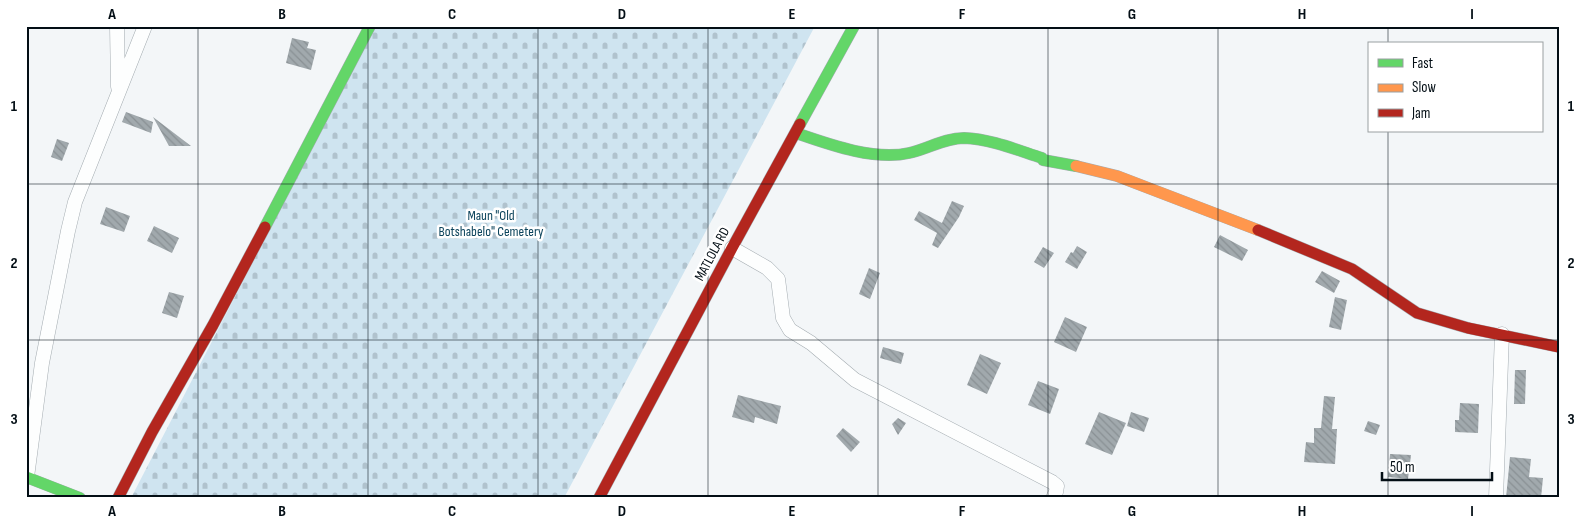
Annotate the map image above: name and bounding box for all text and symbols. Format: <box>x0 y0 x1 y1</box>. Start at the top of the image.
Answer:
text: A <box>107 5 116 24</box>
text: B <box>278 5 286 24</box>
text: C <box>448 5 456 24</box>
text: D <box>618 5 626 24</box>
text: E <box>789 5 796 24</box>
text: F <box>959 5 966 24</box>
text: G <box>1128 5 1136 24</box>
text: H <box>1298 5 1306 24</box>
text: I <box>1470 5 1474 24</box>
legend <box>1368 42 1542 132</box>
text: Fast <box>1412 54 1434 73</box>
text: Slow <box>1412 78 1436 97</box>
text: 1 <box>11 97 18 116</box>
text: 1 <box>1568 97 1575 116</box>
text: Jam <box>1411 104 1430 123</box>
park label: Maun "Old Botshabelo" Cemetery <box>439 207 544 240</box>
street label: MATLOLA RD <box>691 224 733 284</box>
text: 2 <box>10 254 18 273</box>
text: 2 <box>1567 254 1575 273</box>
text: 3 <box>10 410 18 429</box>
text: 3 <box>1567 410 1575 429</box>
scale bar <box>1382 449 1492 481</box>
text: 50 m <box>1390 458 1415 477</box>
text: A <box>107 502 116 521</box>
text: B <box>278 502 286 521</box>
text: C <box>448 502 456 521</box>
text: D <box>618 502 626 521</box>
text: E <box>789 502 796 521</box>
text: F <box>959 502 966 521</box>
text: G <box>1128 502 1136 521</box>
text: H <box>1298 502 1306 521</box>
text: I <box>1470 502 1474 521</box>

